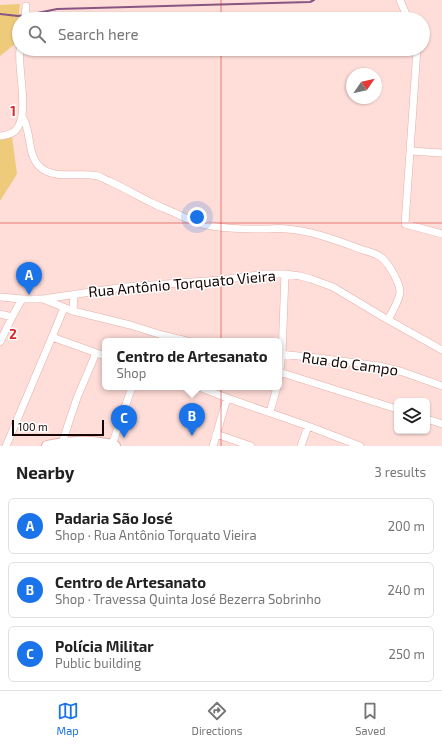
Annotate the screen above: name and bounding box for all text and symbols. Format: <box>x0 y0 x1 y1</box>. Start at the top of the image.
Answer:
search box <box>12 12 430 56</box>
icon: search <box>26 23 48 45</box>
text: Search here <box>58 25 139 43</box>
north arrow <box>346 68 382 104</box>
text: 1 <box>10 103 16 119</box>
your location <box>187 207 207 227</box>
pin: A <box>16 262 42 295</box>
street label: Rua Antônio Torquato Vieira <box>87 266 276 300</box>
text: 2 <box>9 326 17 342</box>
popup <box>102 338 282 390</box>
text: Centro de Artesanato <box>116 347 268 365</box>
street label: Rua do Campo <box>301 347 399 379</box>
text: Shop <box>116 365 146 381</box>
map controls <box>394 398 430 434</box>
button: layers <box>394 398 430 434</box>
pin: B <box>179 403 205 436</box>
pin: C <box>111 405 137 438</box>
scale bar <box>12 418 104 437</box>
text: 100 m <box>18 420 48 433</box>
text: Nearby <box>16 462 74 482</box>
text: 3 results <box>375 464 426 480</box>
text: Padaria São José <box>55 509 173 527</box>
text: A <box>26 518 34 534</box>
text: 200 m <box>388 518 425 534</box>
text: Shop · Rua Antônio Torquato Vieira <box>55 527 257 543</box>
text: Centro de Artesanato <box>55 573 206 591</box>
text: B <box>26 582 34 598</box>
text: 240 m <box>388 582 425 598</box>
text: Shop · Travessa Quinta José Bezerra Sobrinho <box>55 591 321 607</box>
text: Polícia Militar <box>55 637 154 655</box>
text: C <box>26 646 34 662</box>
text: 250 m <box>389 646 425 662</box>
text: Public building <box>55 655 141 671</box>
tab: Map <box>57 700 79 737</box>
tab: Directions <box>192 700 242 737</box>
tab: Saved <box>355 700 386 737</box>

